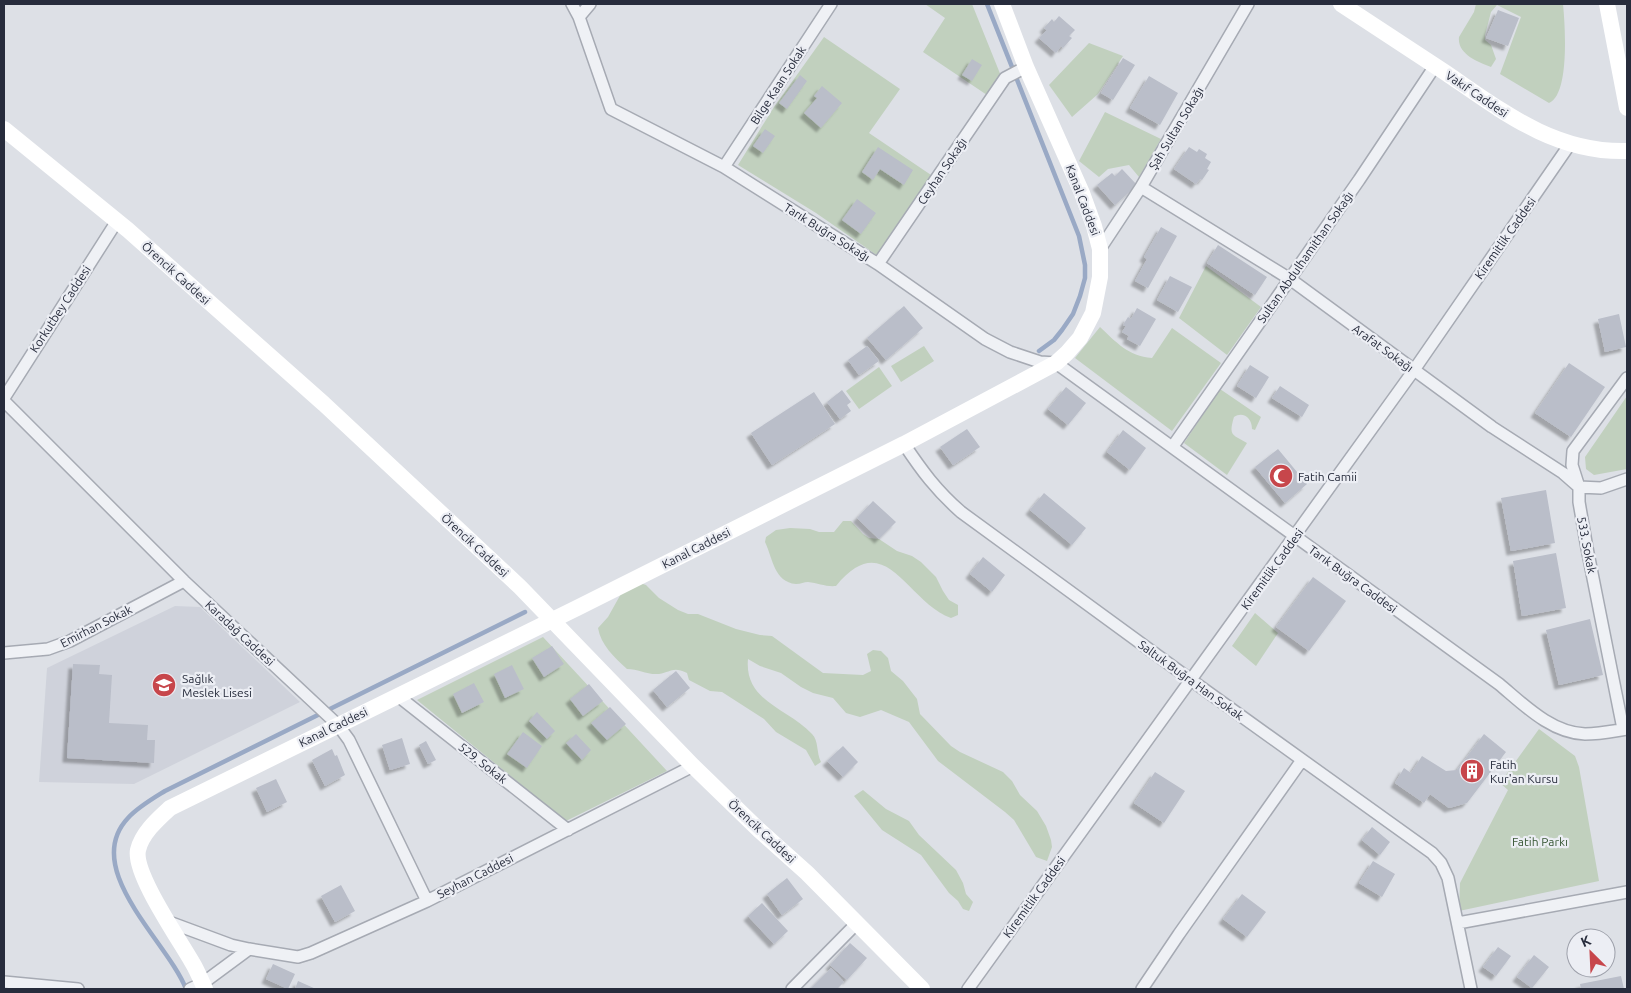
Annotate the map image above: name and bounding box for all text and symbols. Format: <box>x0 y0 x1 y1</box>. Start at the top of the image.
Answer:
street label: Bilge Kaan Sokak <box>748 43 808 127</box>
street label: Vakıf Caddesi <box>1443 68 1511 120</box>
street label: Şah Sultan Sokağı <box>1146 84 1206 172</box>
street label: Ceyhan Sokağı <box>915 135 969 207</box>
street label: Kanal Caddesi <box>1064 163 1102 237</box>
street label: Sultan Abdulhamithan Sokağı <box>1254 189 1356 325</box>
street label: Kiremitlik Caddesi <box>1472 195 1538 281</box>
street label: Tarık Buğra Sokağı <box>782 200 872 264</box>
street label: Örencik Caddesi <box>139 239 213 307</box>
street label: Korkutbey Caddesi <box>27 263 93 355</box>
street label: Arafat Sokağı <box>1350 322 1416 374</box>
mosque icon: Fatih Camii <box>1268 463 1294 489</box>
place label: Fatih Camii <box>1298 470 1357 483</box>
street label: Örencik Caddesi <box>439 511 511 579</box>
street label: 533. Sokak <box>1575 515 1599 575</box>
street label: Kanal Caddesi <box>660 525 732 571</box>
street label: Kiremitlik Caddesi <box>1238 526 1306 612</box>
street label: Tarık Buğra Caddesi <box>1306 543 1400 615</box>
street label: Karadağ Caddesi <box>203 598 277 668</box>
street label: Emirhan Sokak <box>58 602 134 650</box>
street label: Saltuk Buğra Han Sokak <box>1136 638 1246 722</box>
school or university icon: Sağlık Meslek Lisesi <box>151 672 177 698</box>
place label: Sağlık Meslek Lisesi <box>182 672 252 699</box>
street label: Kanal Caddesi <box>297 705 369 749</box>
street label: 529. Sokak <box>456 740 510 786</box>
building icon: Fatih Kur'an Kursu <box>1459 758 1485 784</box>
place label: Fatih Kur'an Kursu <box>1490 758 1558 785</box>
street label: Örencik Caddesi <box>726 797 798 865</box>
park label: Fatih Parkı <box>1512 835 1568 848</box>
street label: Seyhan Caddesi <box>435 851 515 901</box>
street label: Kiremitlik Caddesi <box>1000 854 1068 940</box>
north arrow <box>1566 928 1616 978</box>
text: K <box>1578 932 1594 950</box>

